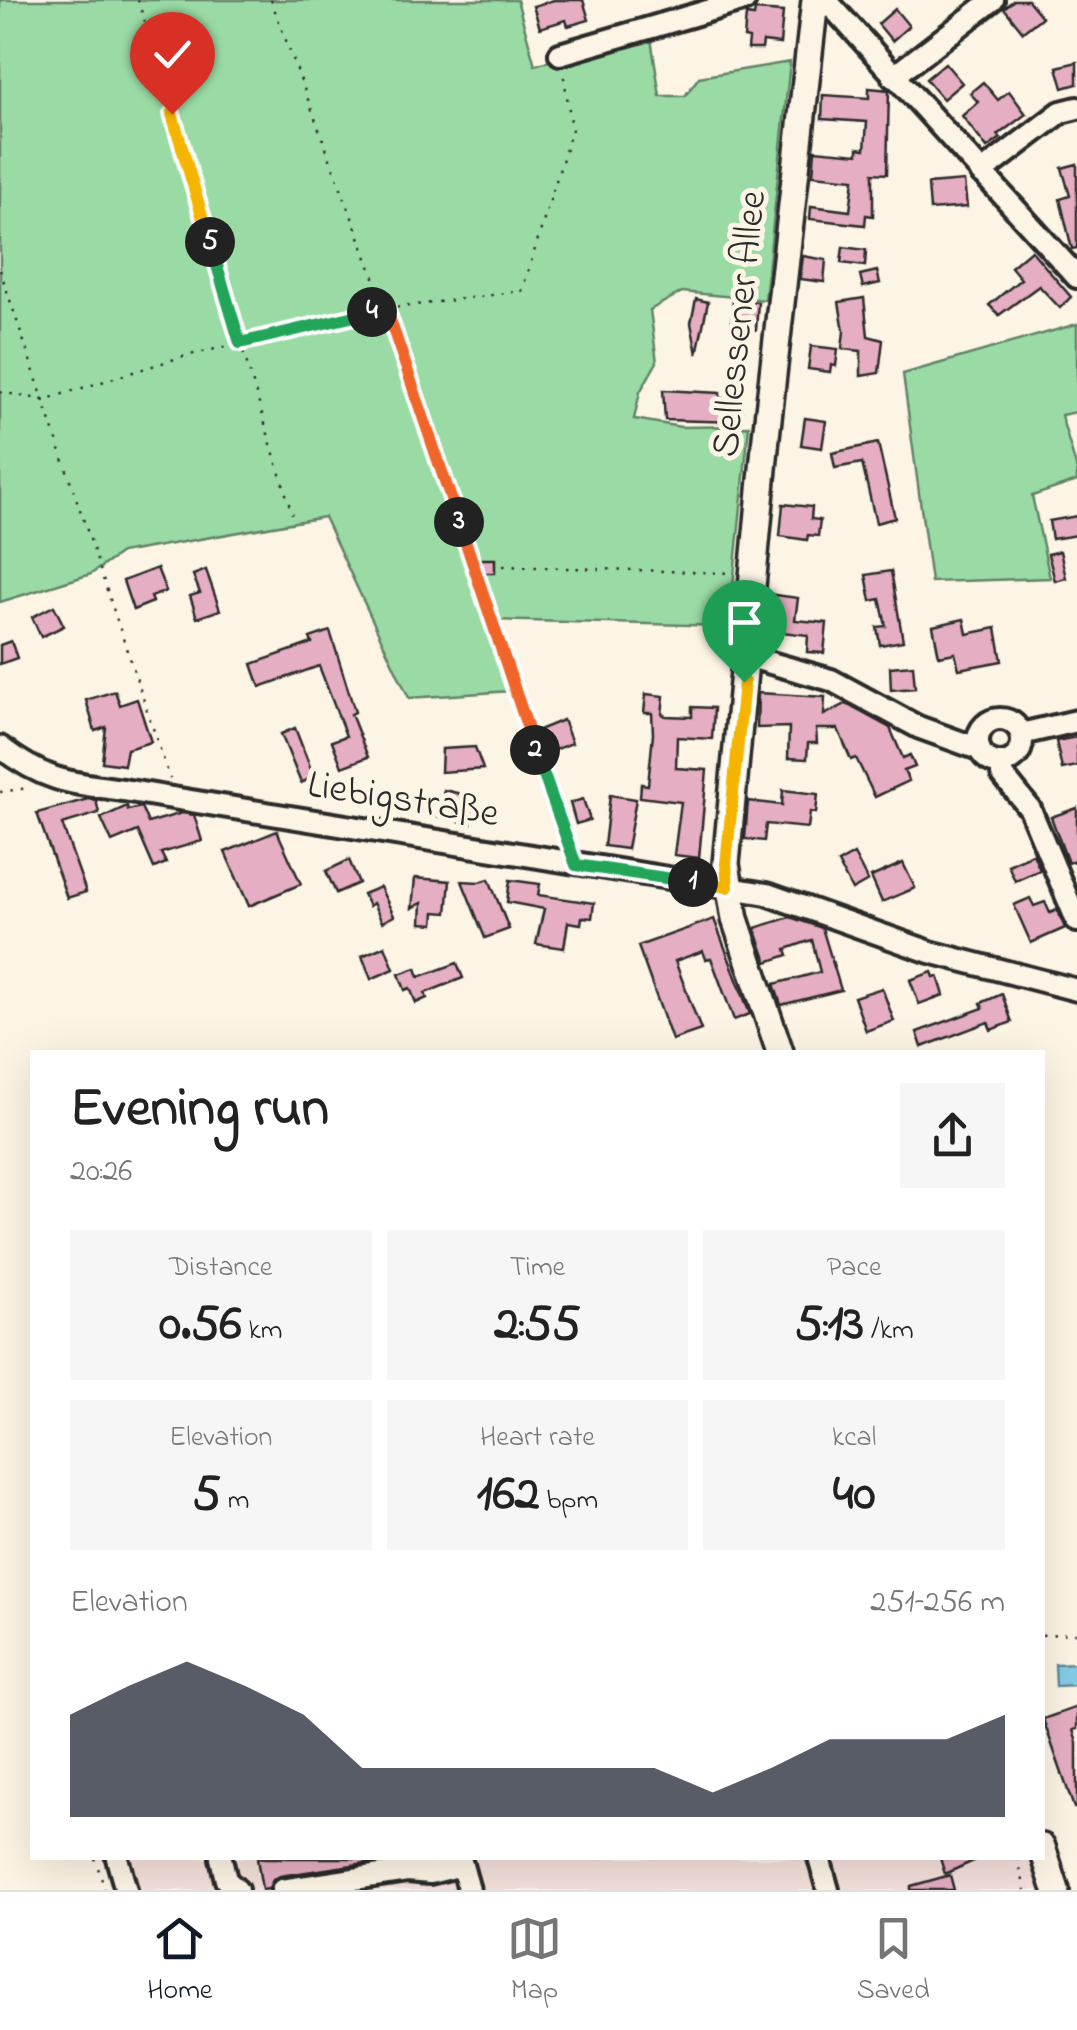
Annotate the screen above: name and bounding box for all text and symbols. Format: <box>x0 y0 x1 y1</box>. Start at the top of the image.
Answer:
pin <box>130 12 215 115</box>
icon: check <box>145 27 200 82</box>
street label: Sellessener Allee <box>698 188 784 460</box>
pin: 5 <box>185 217 235 267</box>
text: 5 <box>202 221 218 262</box>
pin: 4 <box>347 287 397 337</box>
text: 4 <box>366 291 378 332</box>
pin: 3 <box>434 497 484 547</box>
text: 3 <box>453 501 465 542</box>
pin <box>702 580 787 683</box>
icon: arrive <box>717 595 772 650</box>
pin: 2 <box>510 725 560 775</box>
text: 2 <box>528 729 542 770</box>
street label: Liebigstraße <box>303 757 503 845</box>
pin: 1 <box>668 857 718 907</box>
text: 1 <box>689 861 697 902</box>
text: Evening run <box>70 1071 329 1151</box>
button: share <box>900 1083 1005 1188</box>
text: 20:26 <box>70 1149 132 1196</box>
text: Distance <box>169 1248 272 1289</box>
text: Time <box>510 1248 565 1289</box>
text: Pace <box>827 1248 881 1289</box>
text: 0.56 <box>159 1289 242 1362</box>
text: 2:55 <box>494 1289 581 1362</box>
text: 5:13 <box>795 1289 864 1362</box>
text: km <box>242 1311 283 1352</box>
text: /km <box>864 1311 914 1352</box>
text: Elevation <box>169 1418 272 1459</box>
text: Heart rate <box>480 1418 595 1459</box>
text: kcal <box>832 1418 876 1459</box>
text: 5 <box>192 1459 221 1532</box>
text: 162 <box>477 1459 539 1532</box>
text: 40 <box>833 1459 875 1532</box>
text: m <box>221 1481 250 1522</box>
text: bpm <box>539 1481 598 1522</box>
text: Elevation <box>70 1580 188 1627</box>
text: 251–256 m <box>870 1580 1005 1627</box>
tab: Home <box>147 1911 212 2012</box>
tab: Map <box>507 1911 562 2012</box>
tab: Saved <box>857 1911 930 2012</box>

